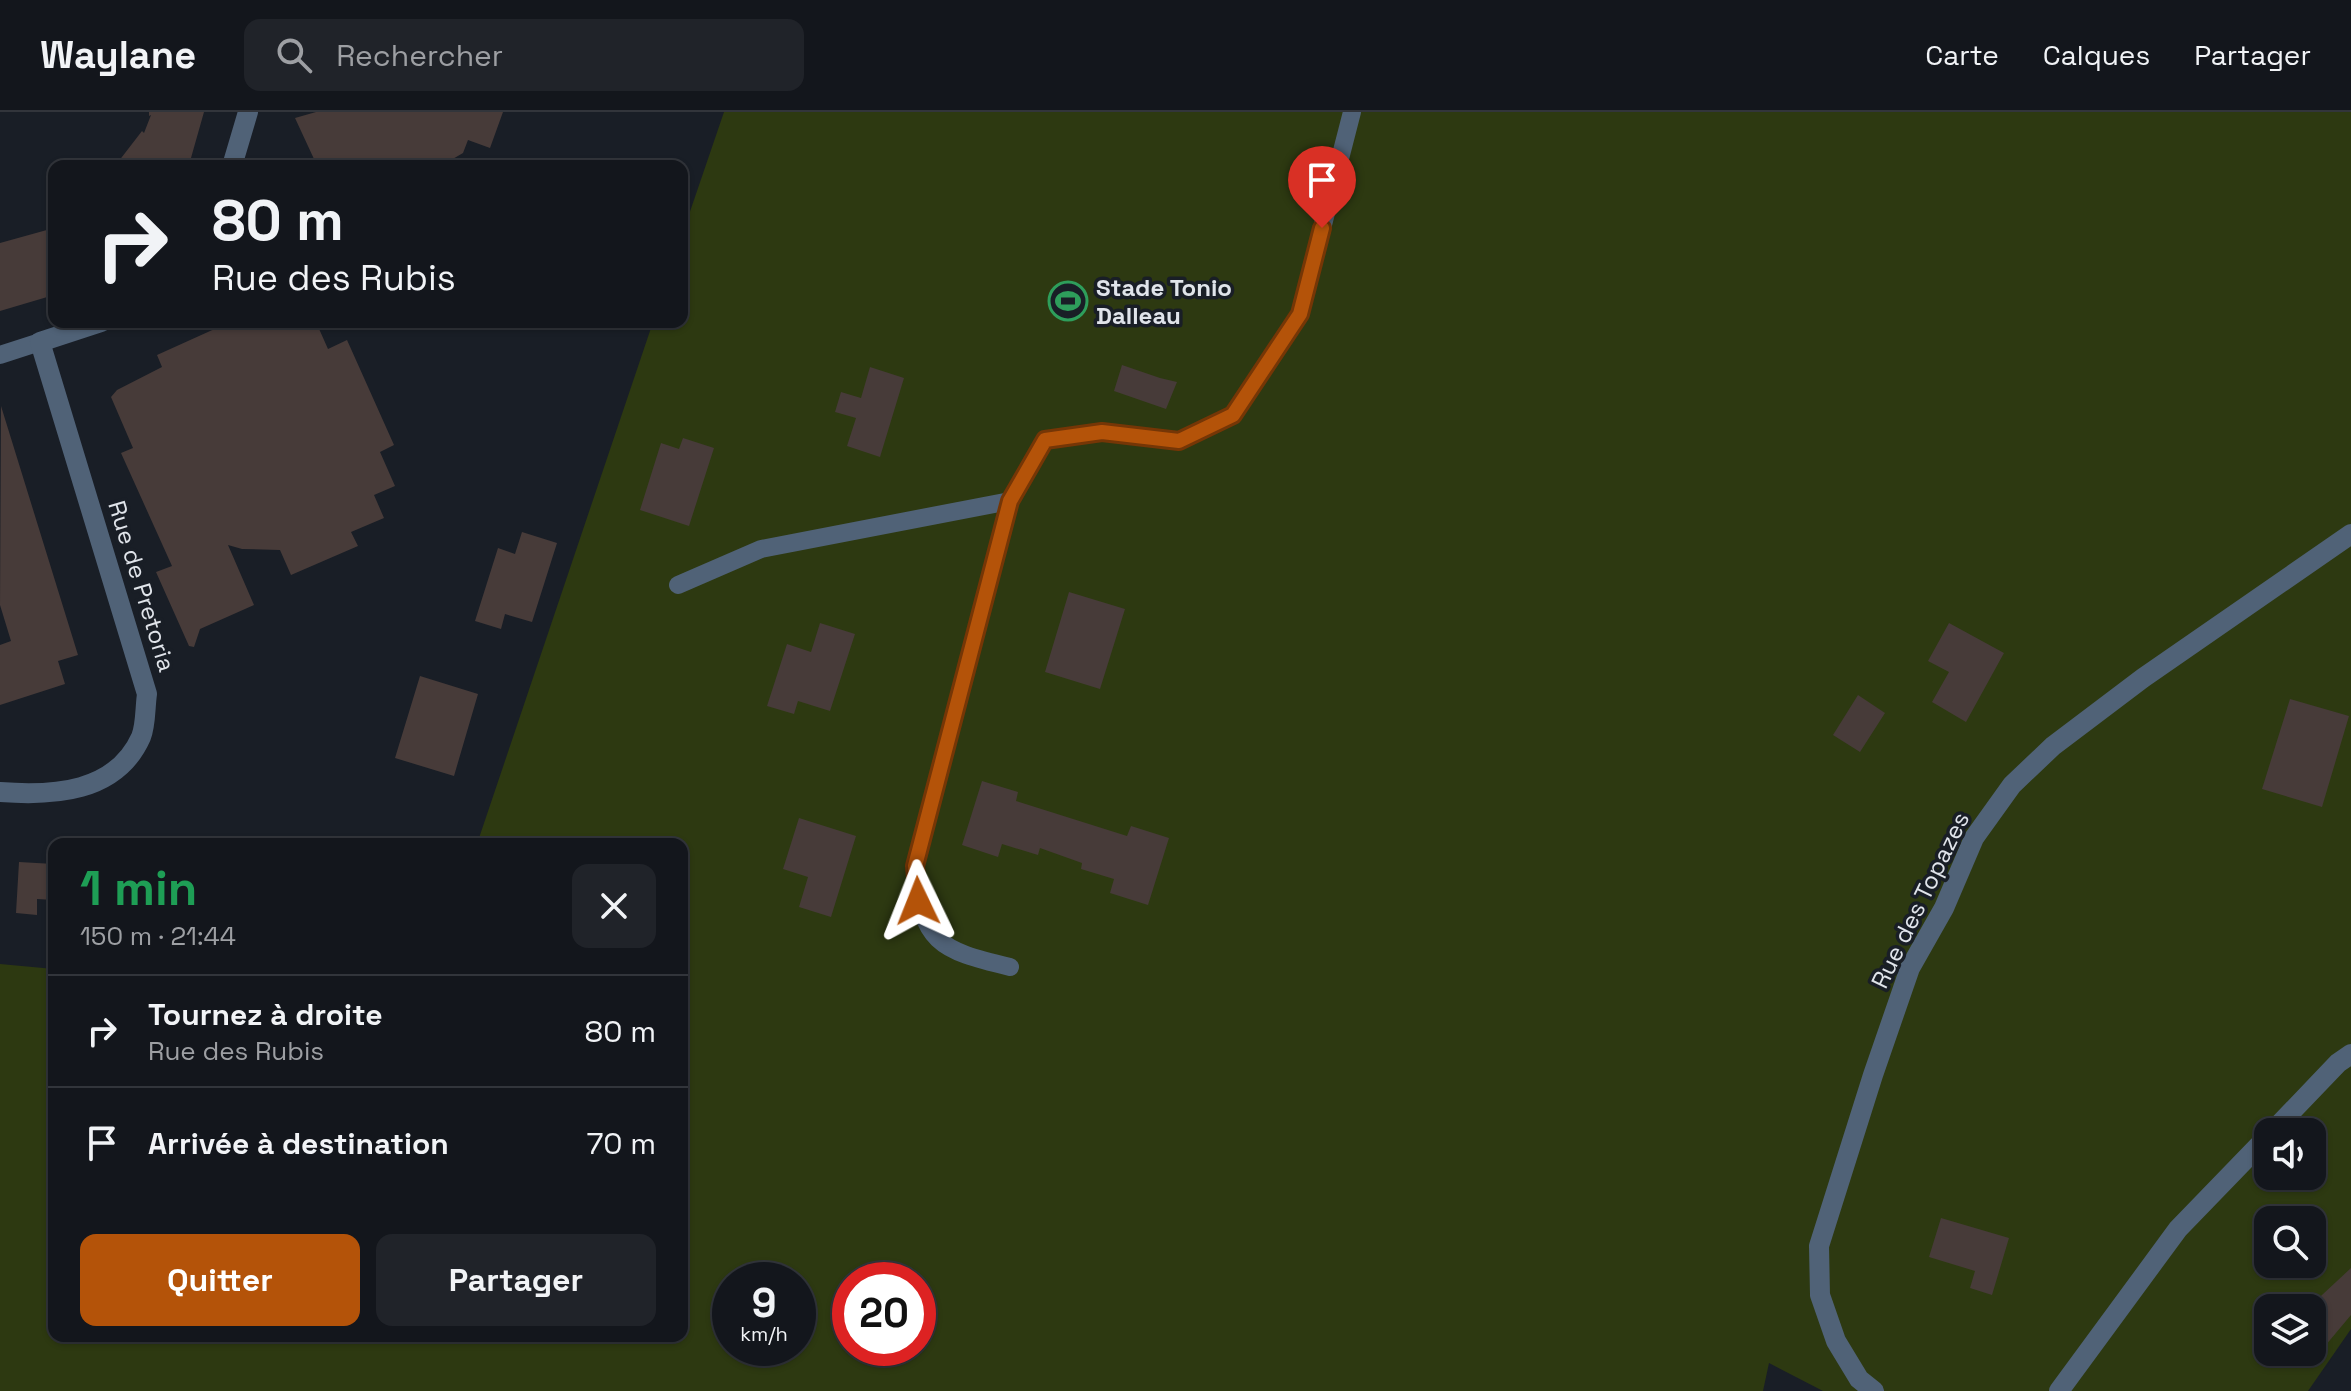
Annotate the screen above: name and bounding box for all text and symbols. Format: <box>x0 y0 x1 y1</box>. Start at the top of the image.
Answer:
search box <box>244 19 804 91</box>
text: Waylane <box>40 31 196 79</box>
icon: search <box>272 33 316 77</box>
text: Rechercher <box>336 36 503 75</box>
text: Carte <box>1925 37 1999 73</box>
text: Calques <box>2043 37 2150 73</box>
text: Partager <box>2194 37 2311 73</box>
pin <box>1288 146 1356 228</box>
icon: arrive <box>1300 158 1344 202</box>
text: 80 m <box>212 185 344 256</box>
icon: right <box>80 192 184 296</box>
text: Rue des Rubis <box>212 255 456 301</box>
place label: Stade Tonio Dalleau <box>1096 272 1232 331</box>
sports icon: Stade Tonio Dalleau <box>1047 280 1089 322</box>
street label: Rue de Pretoria <box>101 497 183 675</box>
street label: Rue des Topazes <box>1864 807 1976 993</box>
text: 1 min <box>80 858 197 919</box>
position arrow <box>876 859 960 943</box>
button: close <box>572 864 656 948</box>
text: 150 m · 21:44 <box>80 919 236 953</box>
text: Tournez à droite <box>148 995 382 1034</box>
icon: right <box>80 1009 124 1053</box>
text: 80 m <box>585 1012 656 1051</box>
text: Rue des Rubis <box>148 1034 324 1068</box>
map controls <box>2254 1118 2326 1366</box>
button: sound <box>2254 1118 2326 1190</box>
icon: arrive <box>80 1121 124 1165</box>
text: Arrivée à destination <box>148 1124 449 1163</box>
text: 70 m <box>587 1124 656 1163</box>
button: search <box>2254 1206 2326 1278</box>
button: Quitter <box>80 1234 360 1326</box>
button: Partager <box>376 1234 656 1326</box>
speed limit sign: 20 <box>832 1262 936 1366</box>
text: 9 <box>752 1278 776 1329</box>
button: layers <box>2254 1294 2326 1366</box>
text: km/h <box>740 1321 788 1347</box>

